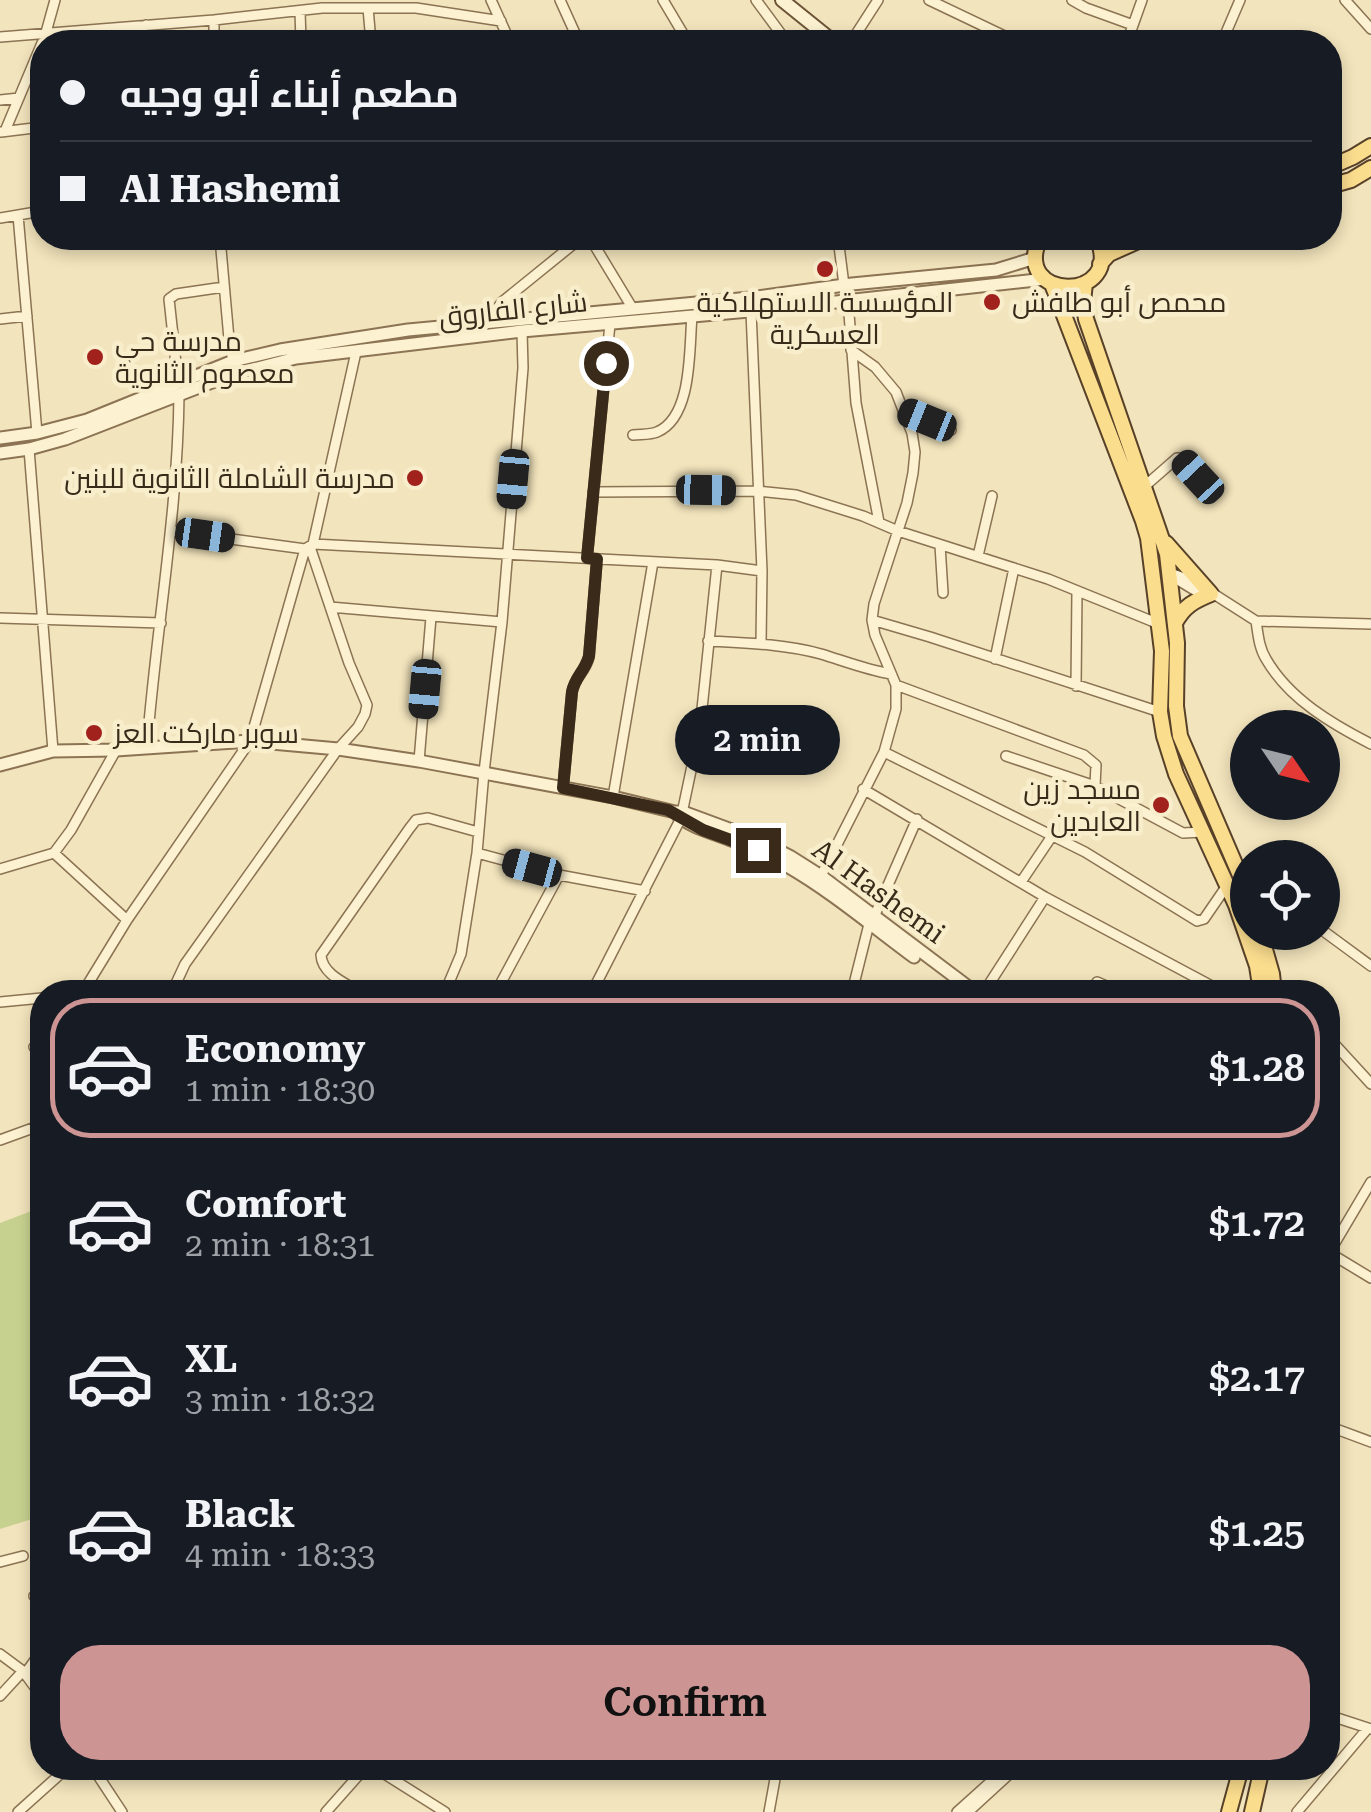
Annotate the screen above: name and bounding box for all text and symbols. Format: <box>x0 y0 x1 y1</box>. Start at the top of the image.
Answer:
text: مطعم أبناء أبو وجيه <box>120 72 459 116</box>
text: Al Hashemi <box>120 167 340 211</box>
marker: المؤسسة الاستهلاكية العسكرية <box>814 258 836 280</box>
street label: شارع الفاروق <box>437 285 589 336</box>
place label: محمص أبو طافش <box>1012 285 1226 319</box>
place label: المؤسسة الاستهلاكية العسكرية <box>697 286 953 351</box>
marker: محمص أبو طافش <box>981 291 1003 313</box>
place label: مدرسة حي معصوم الثانوية <box>115 325 295 393</box>
route start <box>584 341 629 386</box>
marker: مدرسة حي معصوم الثانوية <box>84 346 106 368</box>
car <box>894 395 960 445</box>
car <box>1167 445 1229 509</box>
car <box>495 448 531 510</box>
place label: مدرسة الشاملة الثانوية للبنين <box>64 462 395 495</box>
marker: مدرسة الشاملة الثانوية للبنين <box>404 467 426 489</box>
car <box>676 474 736 506</box>
car <box>173 516 237 554</box>
car <box>407 658 443 720</box>
callout: 2 min <box>676 705 840 775</box>
north arrow <box>1230 710 1340 820</box>
map controls <box>1230 710 1340 950</box>
place label: سوبر ماركت العز <box>112 717 299 750</box>
text: 2 min <box>713 721 802 759</box>
marker: سوبر ماركت العز <box>83 722 105 744</box>
place label: مسجد زين العابدين <box>1023 773 1141 838</box>
marker: مسجد زين العابدين <box>1150 794 1172 816</box>
route end <box>736 828 781 873</box>
street label: Al Hashemi <box>806 832 951 950</box>
button: locate <box>1230 840 1340 950</box>
car <box>499 846 565 890</box>
icon: car <box>65 1023 155 1113</box>
text: Economy <box>185 1027 365 1071</box>
text: $1.28 <box>1209 1046 1305 1090</box>
text: 1 min · 18:30 <box>185 1071 375 1109</box>
icon: car <box>65 1178 155 1268</box>
text: Comfort <box>185 1182 346 1226</box>
text: $1.72 <box>1209 1201 1305 1245</box>
text: 2 min · 18:31 <box>185 1226 375 1264</box>
icon: car <box>65 1333 155 1423</box>
text: XL <box>185 1337 237 1381</box>
text: $2.17 <box>1209 1356 1305 1400</box>
text: 3 min · 18:32 <box>185 1381 375 1419</box>
icon: car <box>65 1488 155 1578</box>
text: Black <box>185 1492 295 1536</box>
text: $1.25 <box>1209 1511 1305 1555</box>
text: 4 min · 18:33 <box>185 1536 375 1574</box>
button: Confirm <box>60 1645 1310 1760</box>

